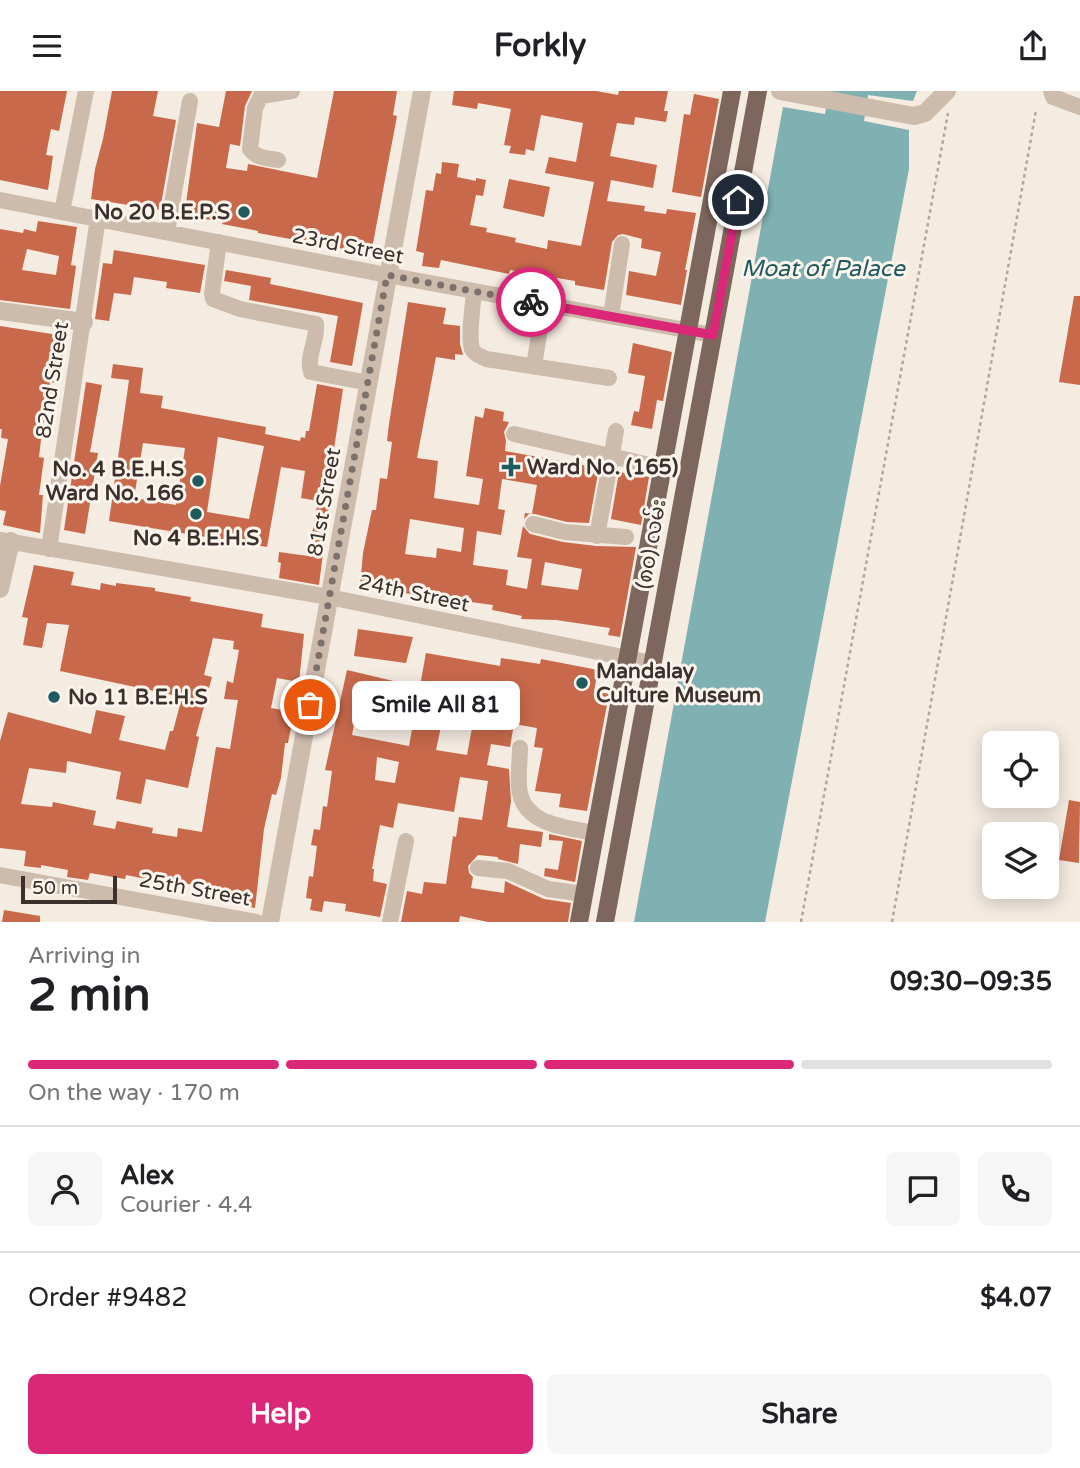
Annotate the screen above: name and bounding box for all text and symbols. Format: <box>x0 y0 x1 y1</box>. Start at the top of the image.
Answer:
icon: menu <box>28 27 66 65</box>
text: Forkly <box>494 27 586 65</box>
icon: share <box>1014 27 1052 65</box>
pin <box>708 170 768 230</box>
icon: home <box>719 181 757 219</box>
place label: No 20 B.E.P.S <box>94 200 230 225</box>
marker: No 20 B.E.P.S <box>236 204 252 220</box>
street label: 23rd Street <box>290 223 406 270</box>
water label: Moat of Palace <box>741 255 907 283</box>
courier <box>496 267 566 337</box>
icon: bike <box>512 283 550 321</box>
street label: 82nd Street <box>31 320 74 440</box>
street label: 81st Street <box>303 446 346 558</box>
place label: Ward No. (165) <box>527 455 678 480</box>
place label: No. 4 B.E.H.S Ward No. 166 <box>46 457 184 506</box>
marker: Ward No. (165) <box>501 457 521 477</box>
marker: No. 4 B.E.H.S Ward No. 166 <box>190 473 206 489</box>
street label: (၈၀) လမ်း <box>627 496 672 591</box>
marker: No 4 B.E.H.S <box>188 506 204 522</box>
place label: No 4 B.E.H.S <box>133 526 259 551</box>
street label: 24th Street <box>356 570 472 617</box>
place label: Mandalay Culture Museum <box>596 659 761 708</box>
pin <box>280 675 340 735</box>
marker: Mandalay Culture Museum <box>574 675 590 691</box>
callout: Smile All 81 <box>352 681 520 729</box>
place label: No 11 B.E.H.S <box>68 685 208 710</box>
icon: bag <box>291 686 329 724</box>
marker: No 11 B.E.H.S <box>46 689 62 705</box>
text: Smile All 81 <box>372 691 500 719</box>
map controls <box>982 731 1059 899</box>
button: locate <box>982 731 1059 808</box>
button: layers <box>982 822 1059 899</box>
street label: 25th Street <box>137 867 253 912</box>
scale bar <box>21 873 117 905</box>
text: 50 m <box>32 877 78 899</box>
text: Arriving in <box>28 942 141 970</box>
text: 09:30–09:35 <box>890 966 1052 997</box>
text: 2 min <box>28 968 151 1023</box>
text: On the way · 170 m <box>28 1079 240 1107</box>
button: person <box>28 1152 102 1226</box>
button: chat <box>886 1152 960 1226</box>
button: phone <box>978 1152 1052 1226</box>
text: Alex <box>120 1160 174 1191</box>
text: Courier · 4.4 <box>120 1191 252 1219</box>
text: Order #9482 <box>28 1282 188 1313</box>
text: $4.07 <box>980 1282 1052 1313</box>
button: Help <box>28 1374 533 1454</box>
button: Share <box>547 1374 1052 1454</box>

